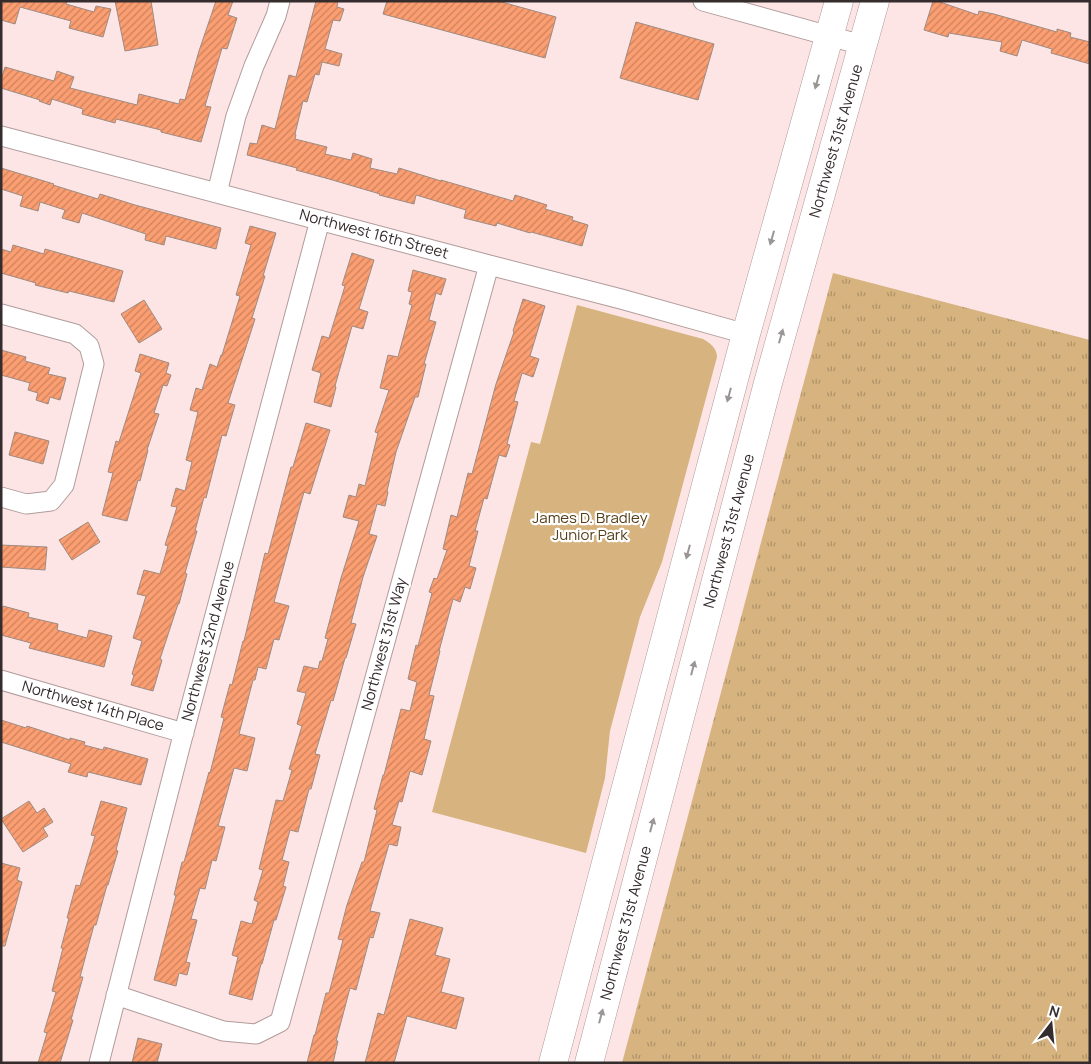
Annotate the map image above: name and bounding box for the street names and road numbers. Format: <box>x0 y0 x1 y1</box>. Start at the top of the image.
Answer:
street label: Northwest 31st Avenue <box>804 61 868 220</box>
street label: Northwest 16th Street <box>297 204 451 264</box>
street label: Northwest 31st Avenue <box>698 451 759 610</box>
street label: Northwest 32nd Avenue <box>176 558 239 723</box>
street label: Northwest 31st Way <box>356 575 411 713</box>
street label: Northwest 14th Place <box>20 675 167 736</box>
street label: Northwest 31st Avenue <box>595 843 656 1002</box>

